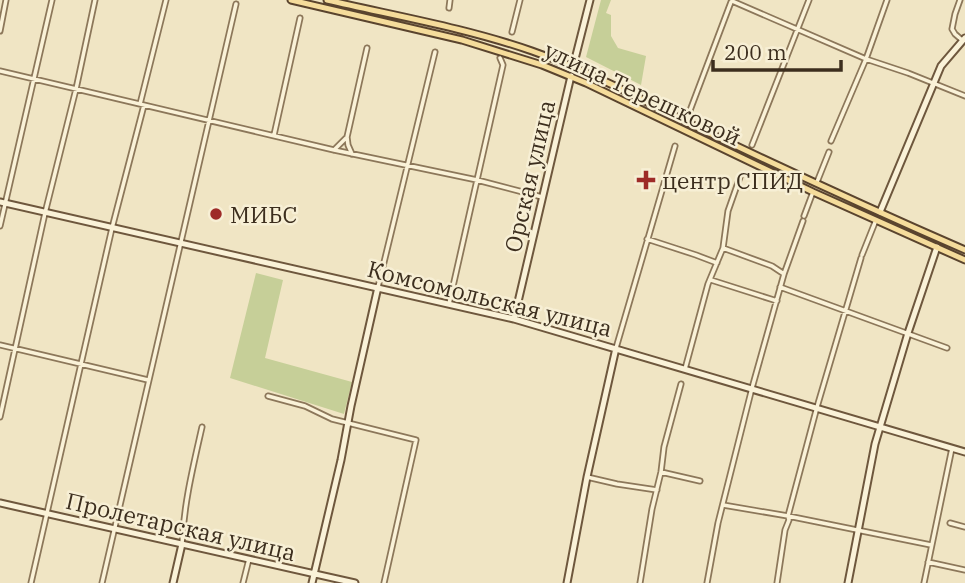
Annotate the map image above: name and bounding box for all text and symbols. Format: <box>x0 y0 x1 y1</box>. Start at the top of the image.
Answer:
scale bar <box>713 28 841 72</box>
street label: улица Терешковой <box>540 34 746 152</box>
text: 200 m <box>724 38 787 66</box>
street label: Орская улица <box>497 97 561 255</box>
place label: центр СПИД <box>662 165 803 195</box>
marker: центр СПИД <box>636 170 656 190</box>
place label: МИБС <box>230 199 297 229</box>
marker: МИБС <box>208 206 224 222</box>
street label: Комсомольская улица <box>364 253 616 343</box>
street label: Пролетарская улица <box>63 485 299 567</box>

